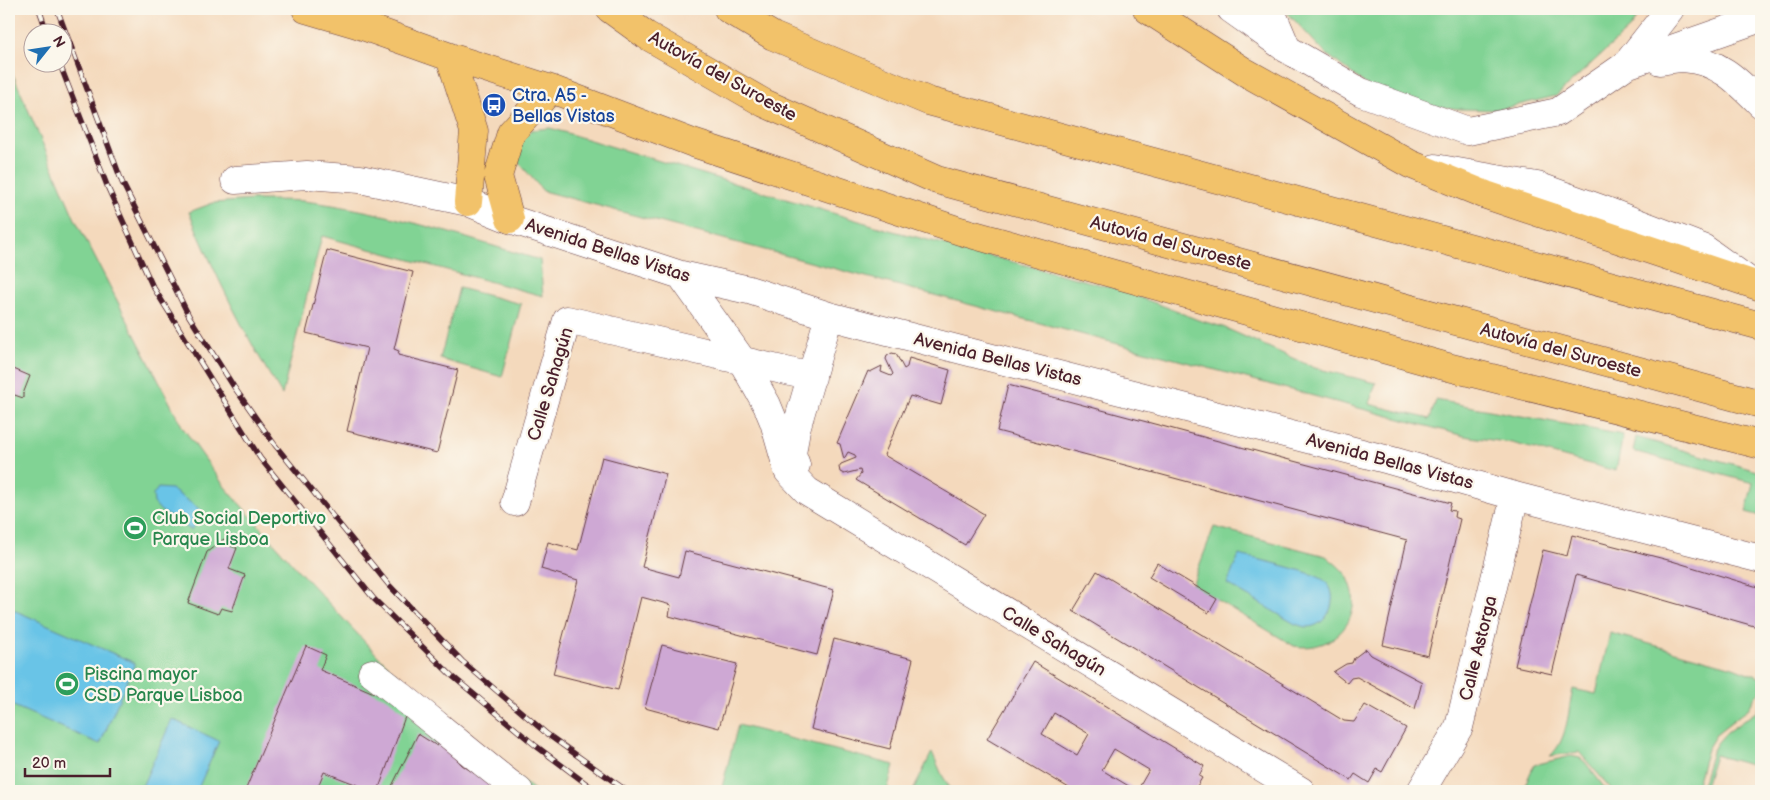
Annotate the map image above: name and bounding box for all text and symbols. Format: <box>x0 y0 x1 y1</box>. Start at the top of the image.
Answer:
north arrow <box>22 22 72 72</box>
street label: Autovía del Suroeste <box>645 27 801 126</box>
text: N <box>49 33 69 51</box>
place label: Ctra. A5 - Bellas Vistas <box>512 85 615 127</box>
bus stop icon: Ctra. A5 - Bellas Vistas <box>481 92 507 118</box>
street label: Autovía del Suroeste <box>1088 212 1254 275</box>
street label: Avenida Bellas Vistas <box>523 214 693 287</box>
street label: Autovía del Suroeste <box>1478 319 1644 382</box>
street label: Calle Sahagún <box>523 325 578 443</box>
street label: Avenida Bellas Vistas <box>912 328 1084 391</box>
street label: Avenida Bellas Vistas <box>1304 429 1476 494</box>
place label: Club Social Deportivo Parque Lisboa <box>152 508 326 550</box>
sports icon: Club Social Deportivo Parque Lisboa <box>122 515 148 541</box>
street label: Calle Astorga <box>1455 593 1502 703</box>
street label: Calle Sahagún <box>998 602 1110 681</box>
place label: Piscina mayor CSD Parque Lisboa <box>84 664 243 706</box>
sports icon: Piscina mayor CSD Parque Lisboa <box>54 671 80 697</box>
scale bar <box>25 745 110 777</box>
text: 20 m <box>32 754 66 773</box>

